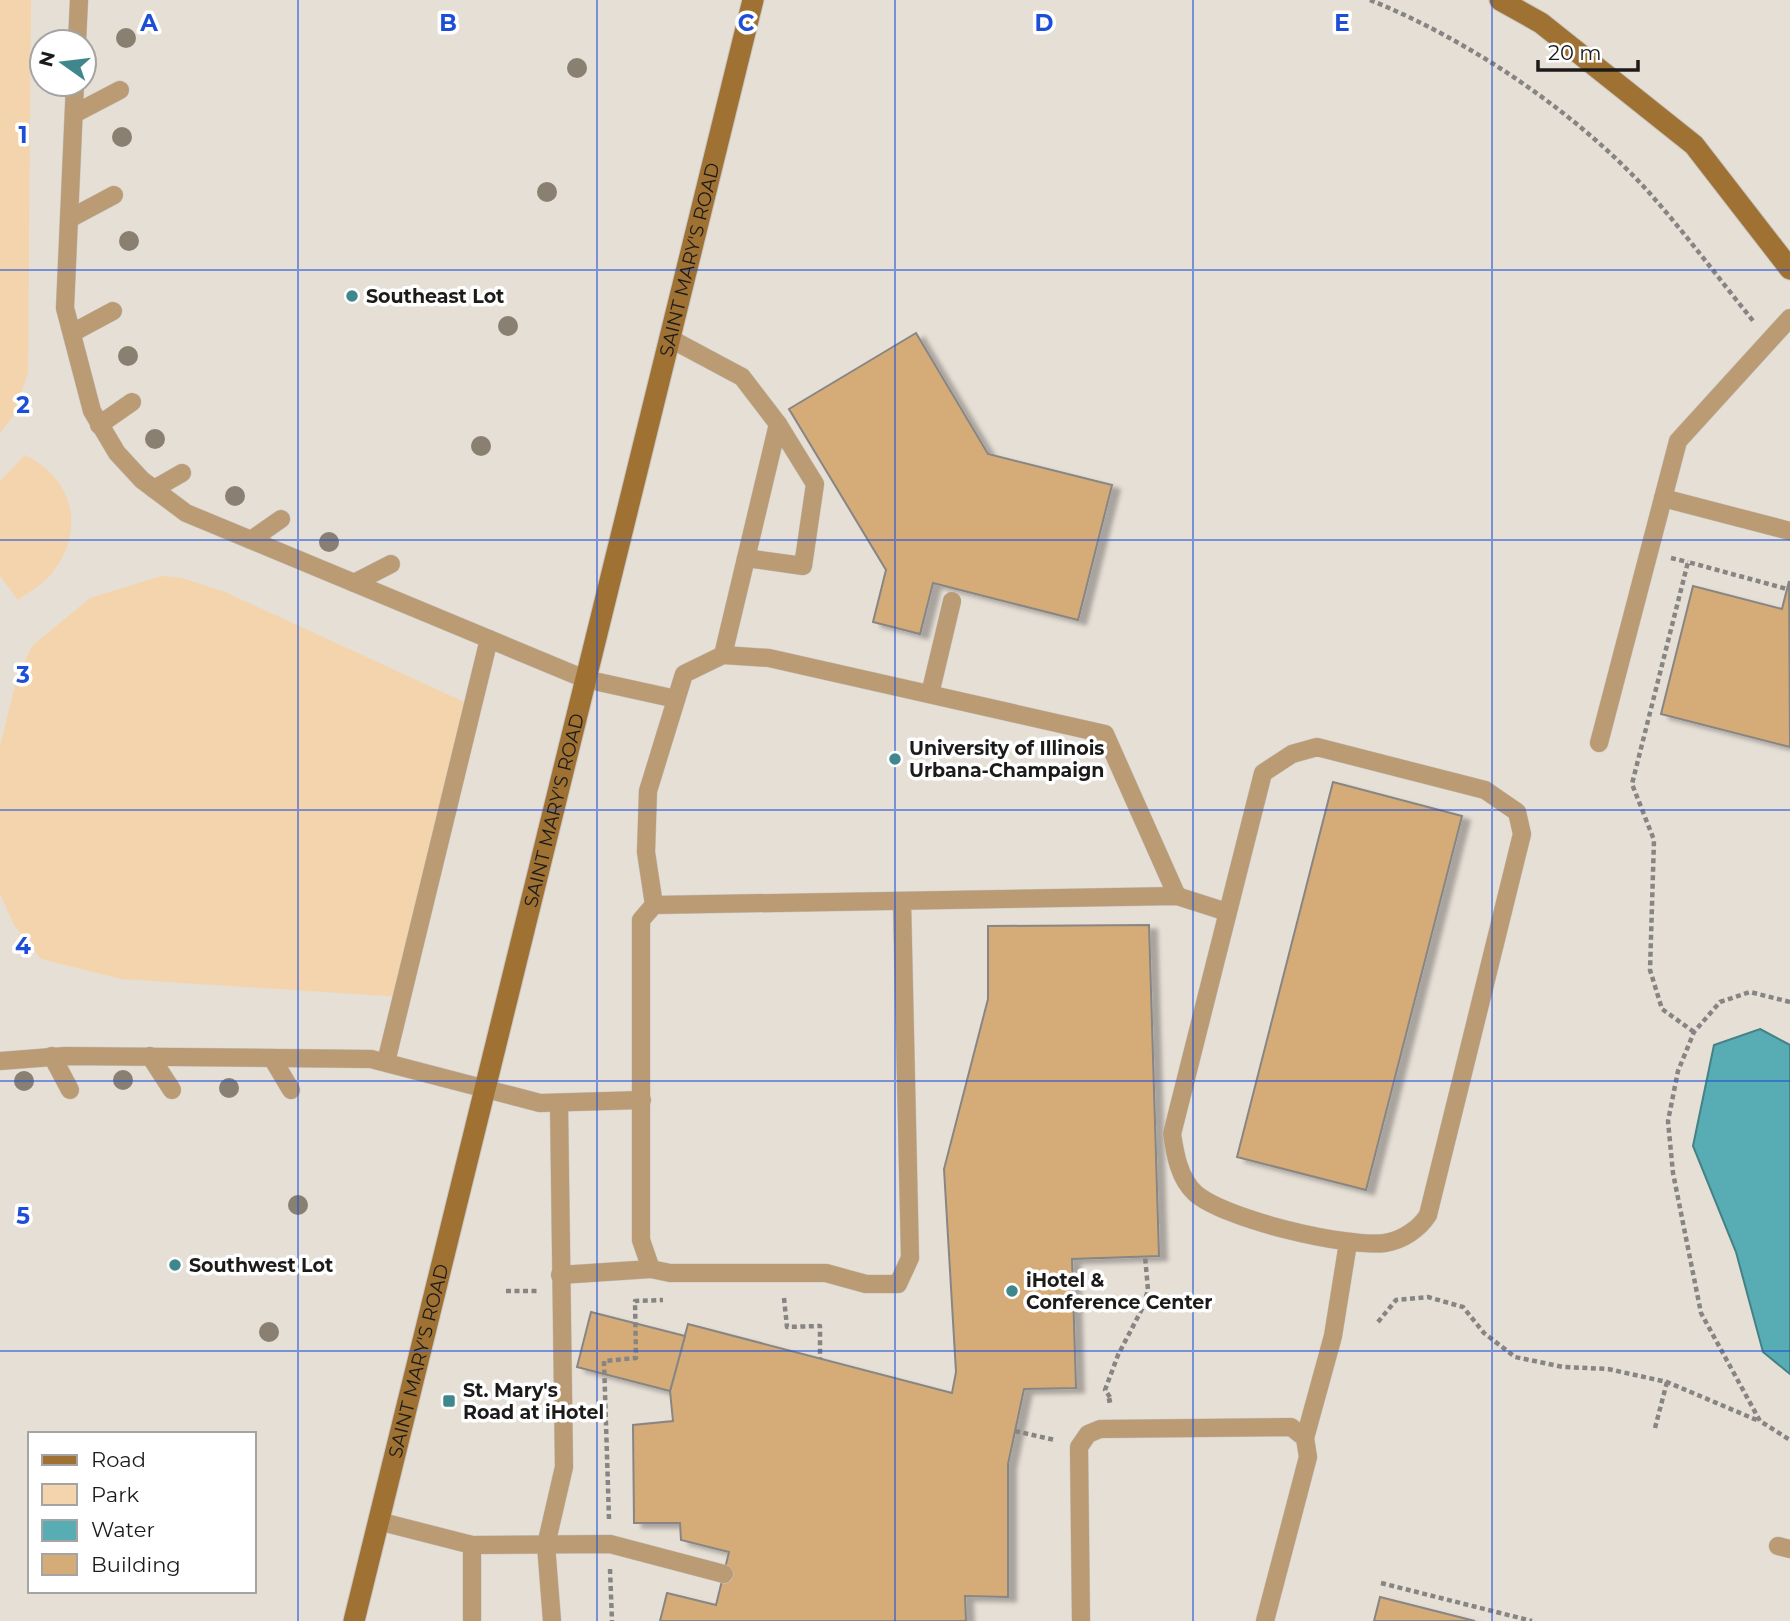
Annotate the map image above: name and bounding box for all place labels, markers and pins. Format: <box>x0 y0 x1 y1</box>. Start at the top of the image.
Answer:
place label: Southeast Lot <box>366 285 504 308</box>
marker: Southeast Lot <box>344 288 360 304</box>
place label: University of Illinois Urbana-Champaign <box>909 737 1104 782</box>
marker: University of Illinois Urbana-Champaign <box>887 751 903 767</box>
place label: Southwest Lot <box>189 1254 333 1277</box>
marker: Southwest Lot <box>167 1257 183 1273</box>
place label: iHotel & Conference Center <box>1026 1269 1213 1314</box>
marker: iHotel & Conference Center <box>1004 1283 1020 1299</box>
place label: St. Mary's Road at iHotel <box>463 1379 604 1424</box>
marker: St. Mary's Road at iHotel <box>441 1393 457 1409</box>

